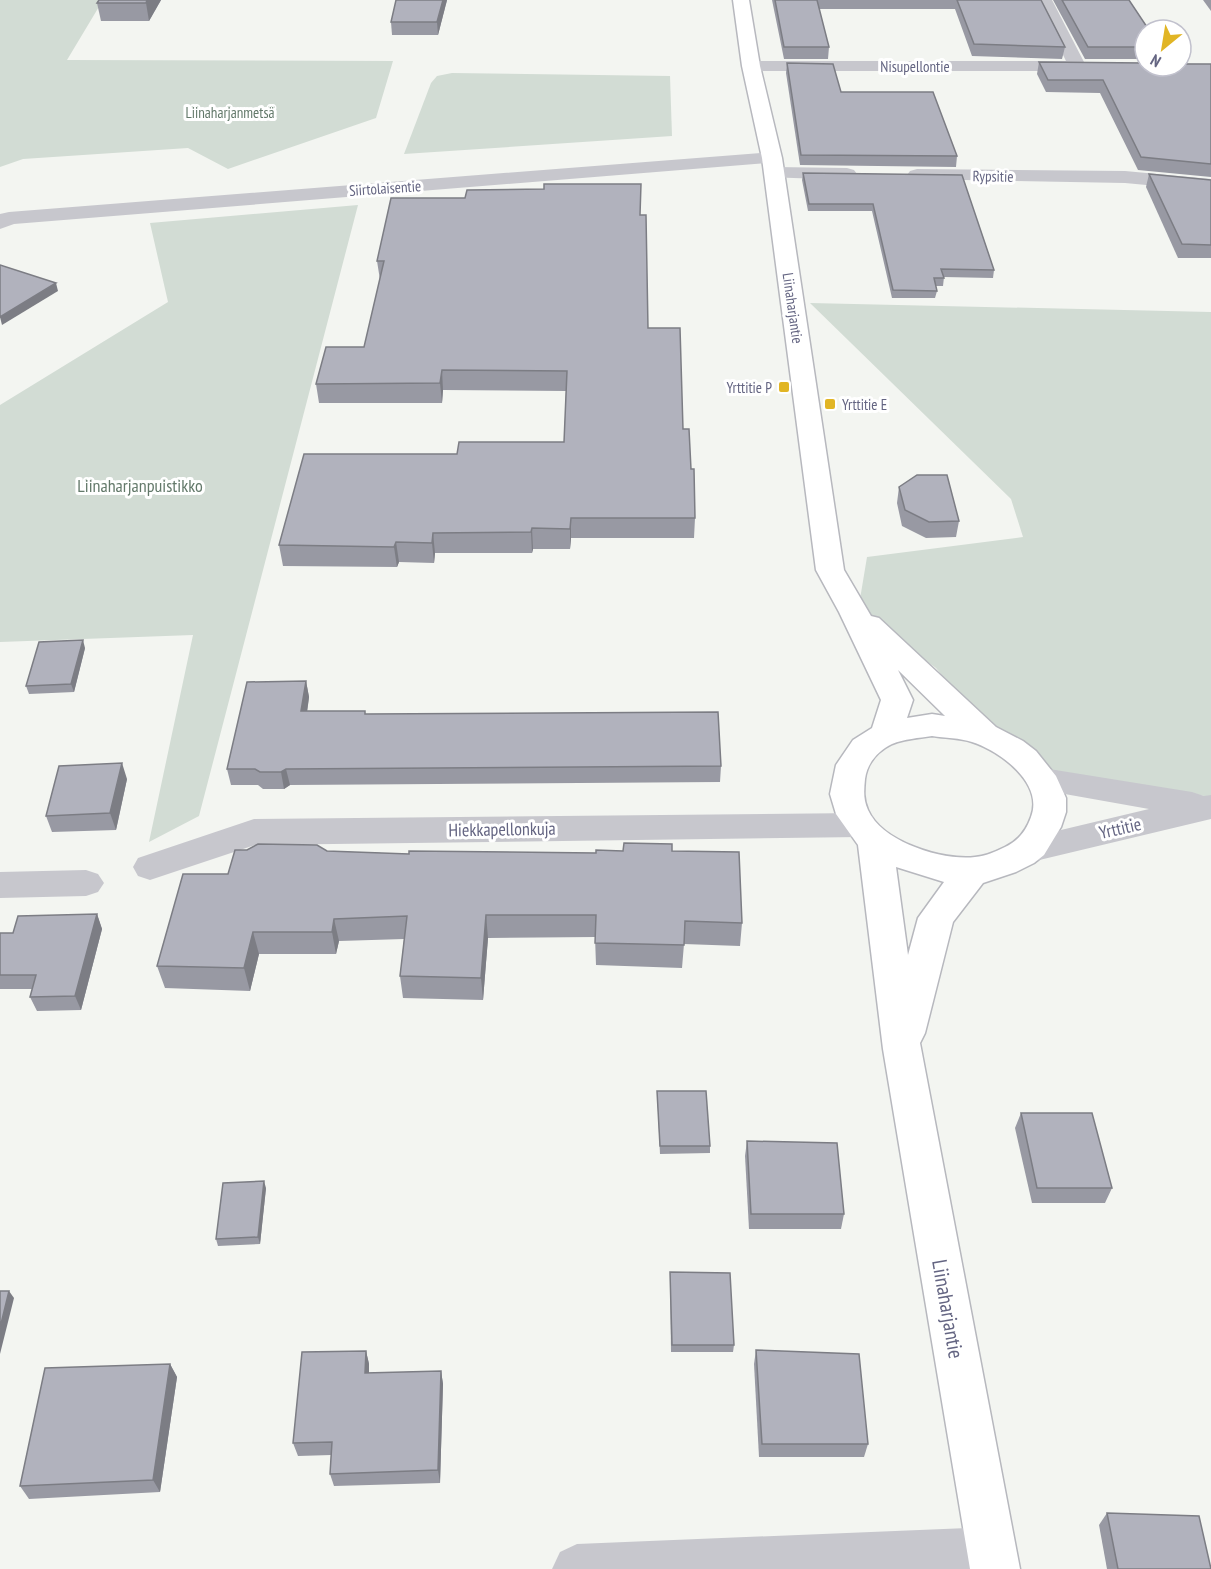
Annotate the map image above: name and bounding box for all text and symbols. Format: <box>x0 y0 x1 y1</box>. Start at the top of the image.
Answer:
north arrow <box>1133 18 1193 78</box>
text: N <box>1147 50 1164 72</box>
street label: Nisupellontie <box>880 57 950 76</box>
park label: Liinaharjanmetsä <box>186 103 275 122</box>
street label: Rypsitie <box>972 166 1014 186</box>
street label: Siirtolaisentie <box>348 176 422 200</box>
street label: Liinaharjantie <box>779 271 807 345</box>
place label: Yrttitie P <box>727 378 772 397</box>
marker: Yrttitie P <box>777 380 791 394</box>
place label: Yrttitie E <box>842 395 887 414</box>
marker: Yrttitie E <box>823 397 837 411</box>
park label: Liinaharjanpuistikko <box>77 474 203 497</box>
street label: Yrttitie <box>1097 812 1143 844</box>
street label: Hiekkapellonkuja <box>448 817 556 841</box>
street label: Liinaharjantie <box>926 1257 970 1361</box>

